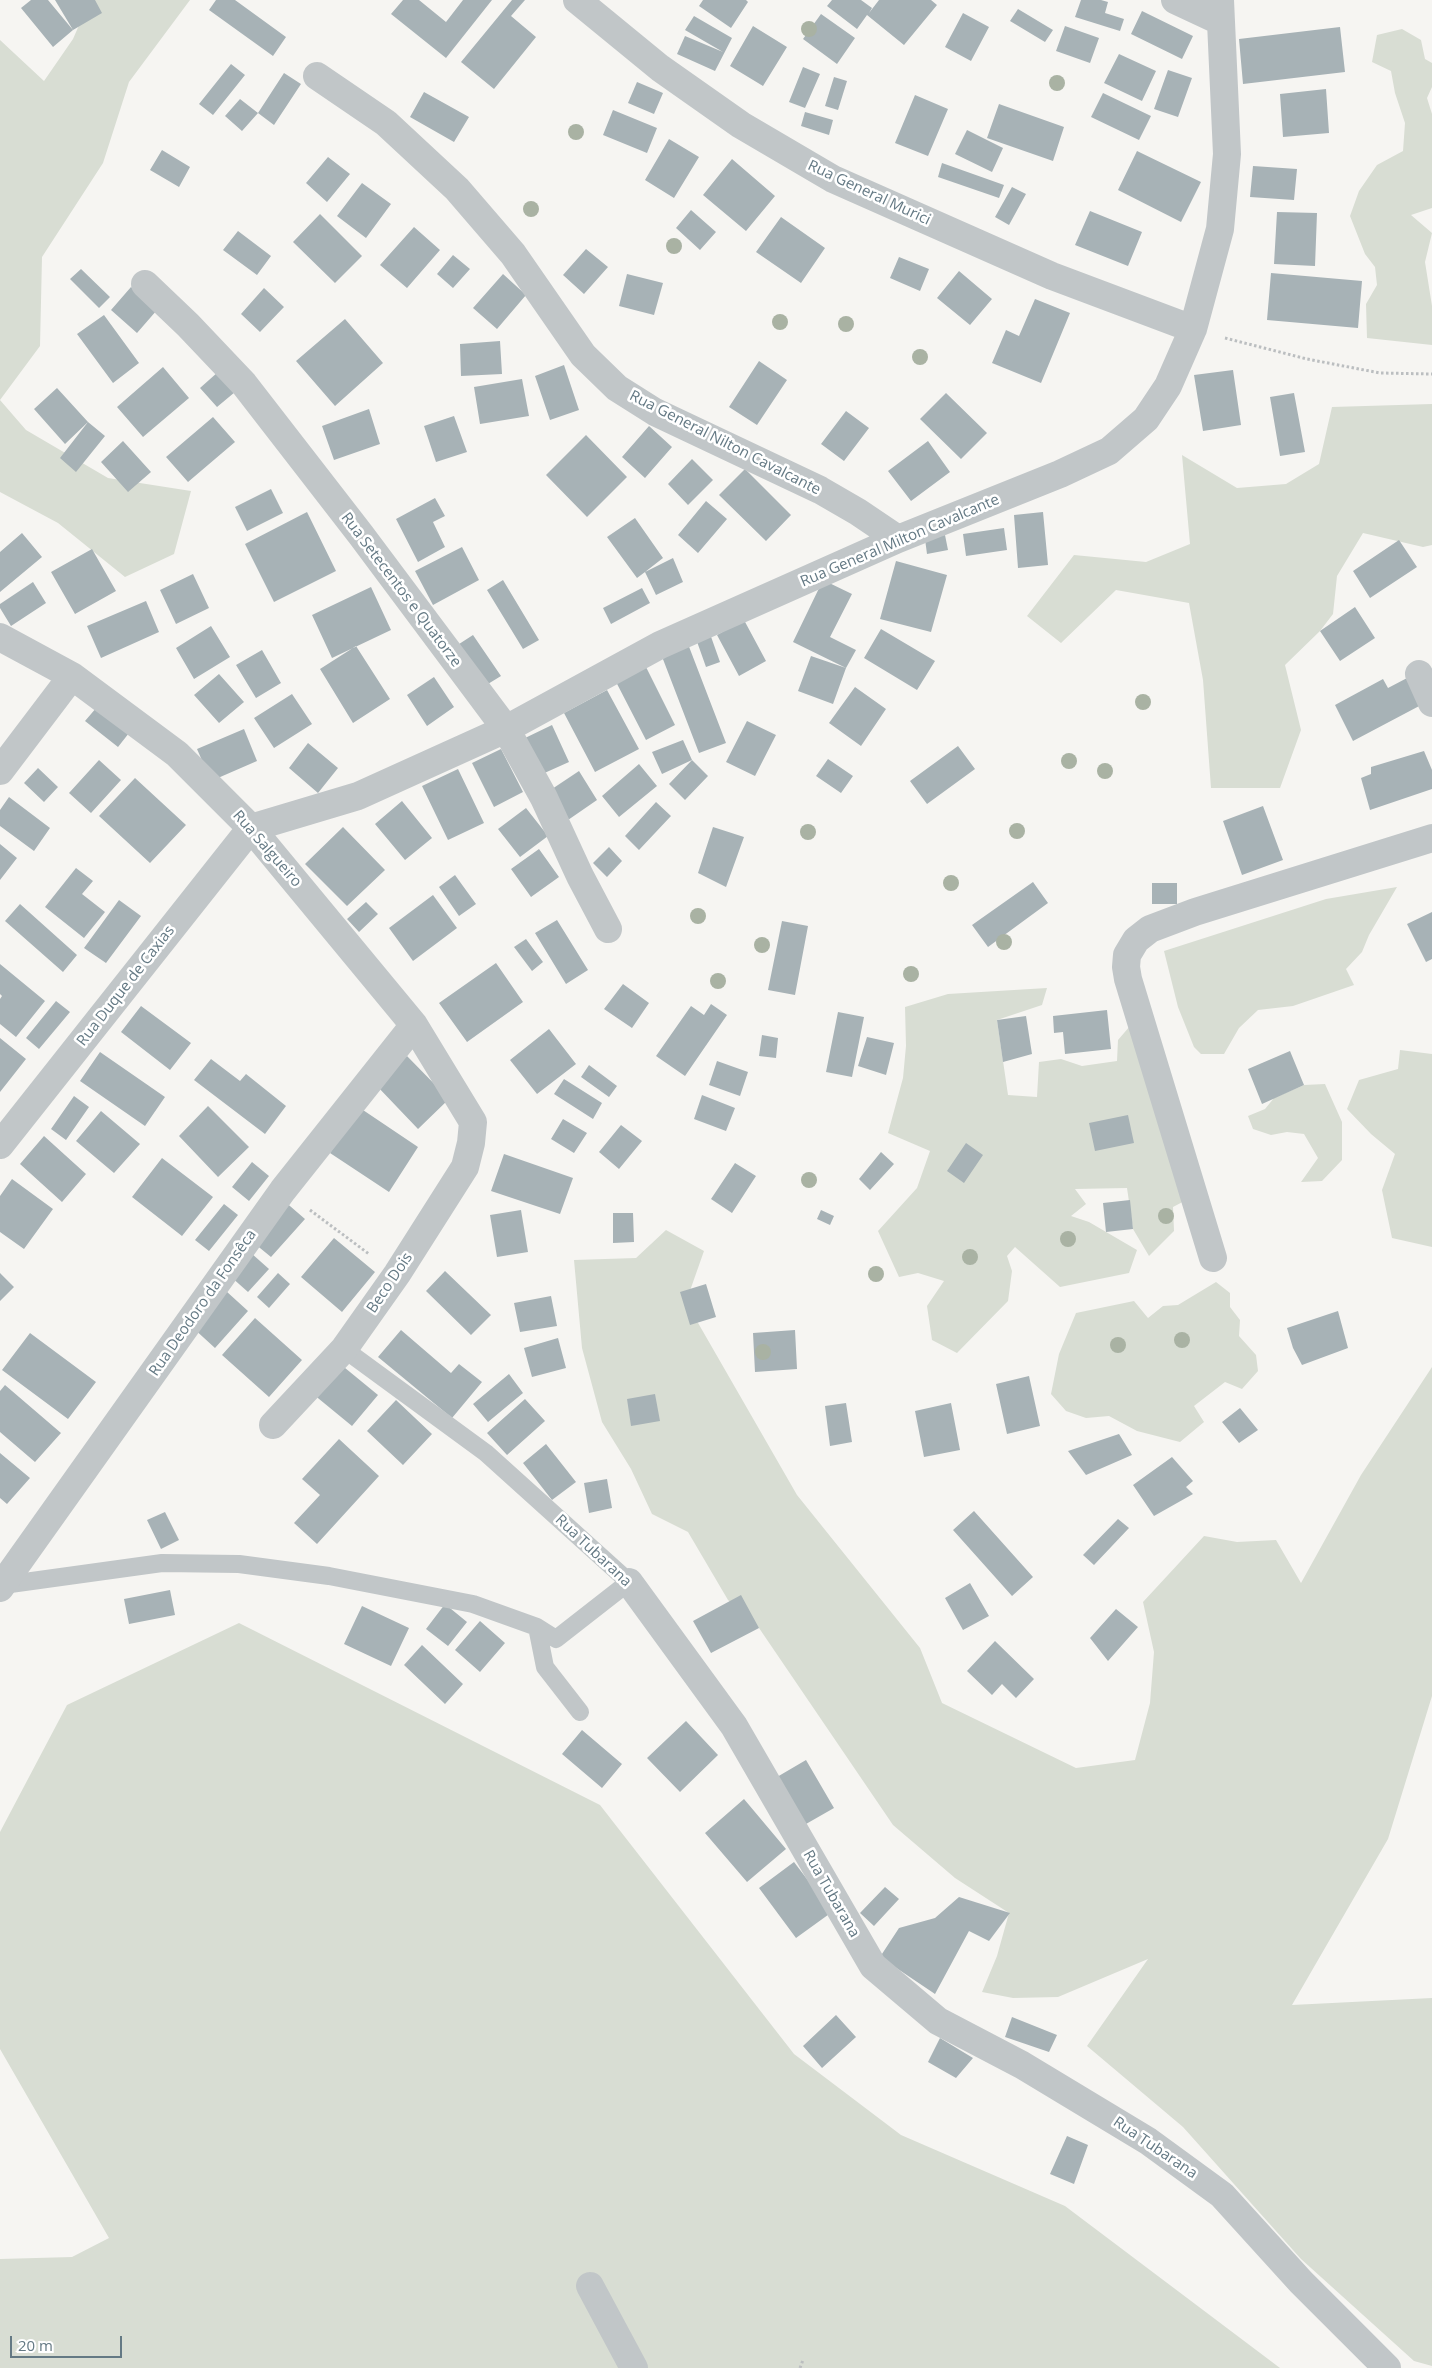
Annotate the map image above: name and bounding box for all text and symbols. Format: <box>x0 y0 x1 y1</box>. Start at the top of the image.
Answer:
street label: Rua General Murici <box>805 157 933 229</box>
street label: Rua General Nilton Cavalcante <box>626 387 824 499</box>
street label: Rua General Milton Cavalcante <box>798 491 1002 591</box>
street label: Rua Setecentos e Quatorze <box>337 509 465 671</box>
street label: Rua Salgueiro <box>229 807 305 891</box>
street label: Rua Duque de Caxias <box>73 922 179 1050</box>
street label: Rua Deodoro da Fonsêca <box>146 1226 260 1380</box>
street label: Beco Dois <box>363 1249 417 1317</box>
street label: Rua Tubarana <box>551 1511 635 1591</box>
street label: Rua Tubarana <box>799 1847 863 1941</box>
street label: Rua Tubarana <box>1109 2113 1201 2183</box>
scale bar <box>12 2326 125 2358</box>
text: 20 m <box>18 2335 53 2355</box>

